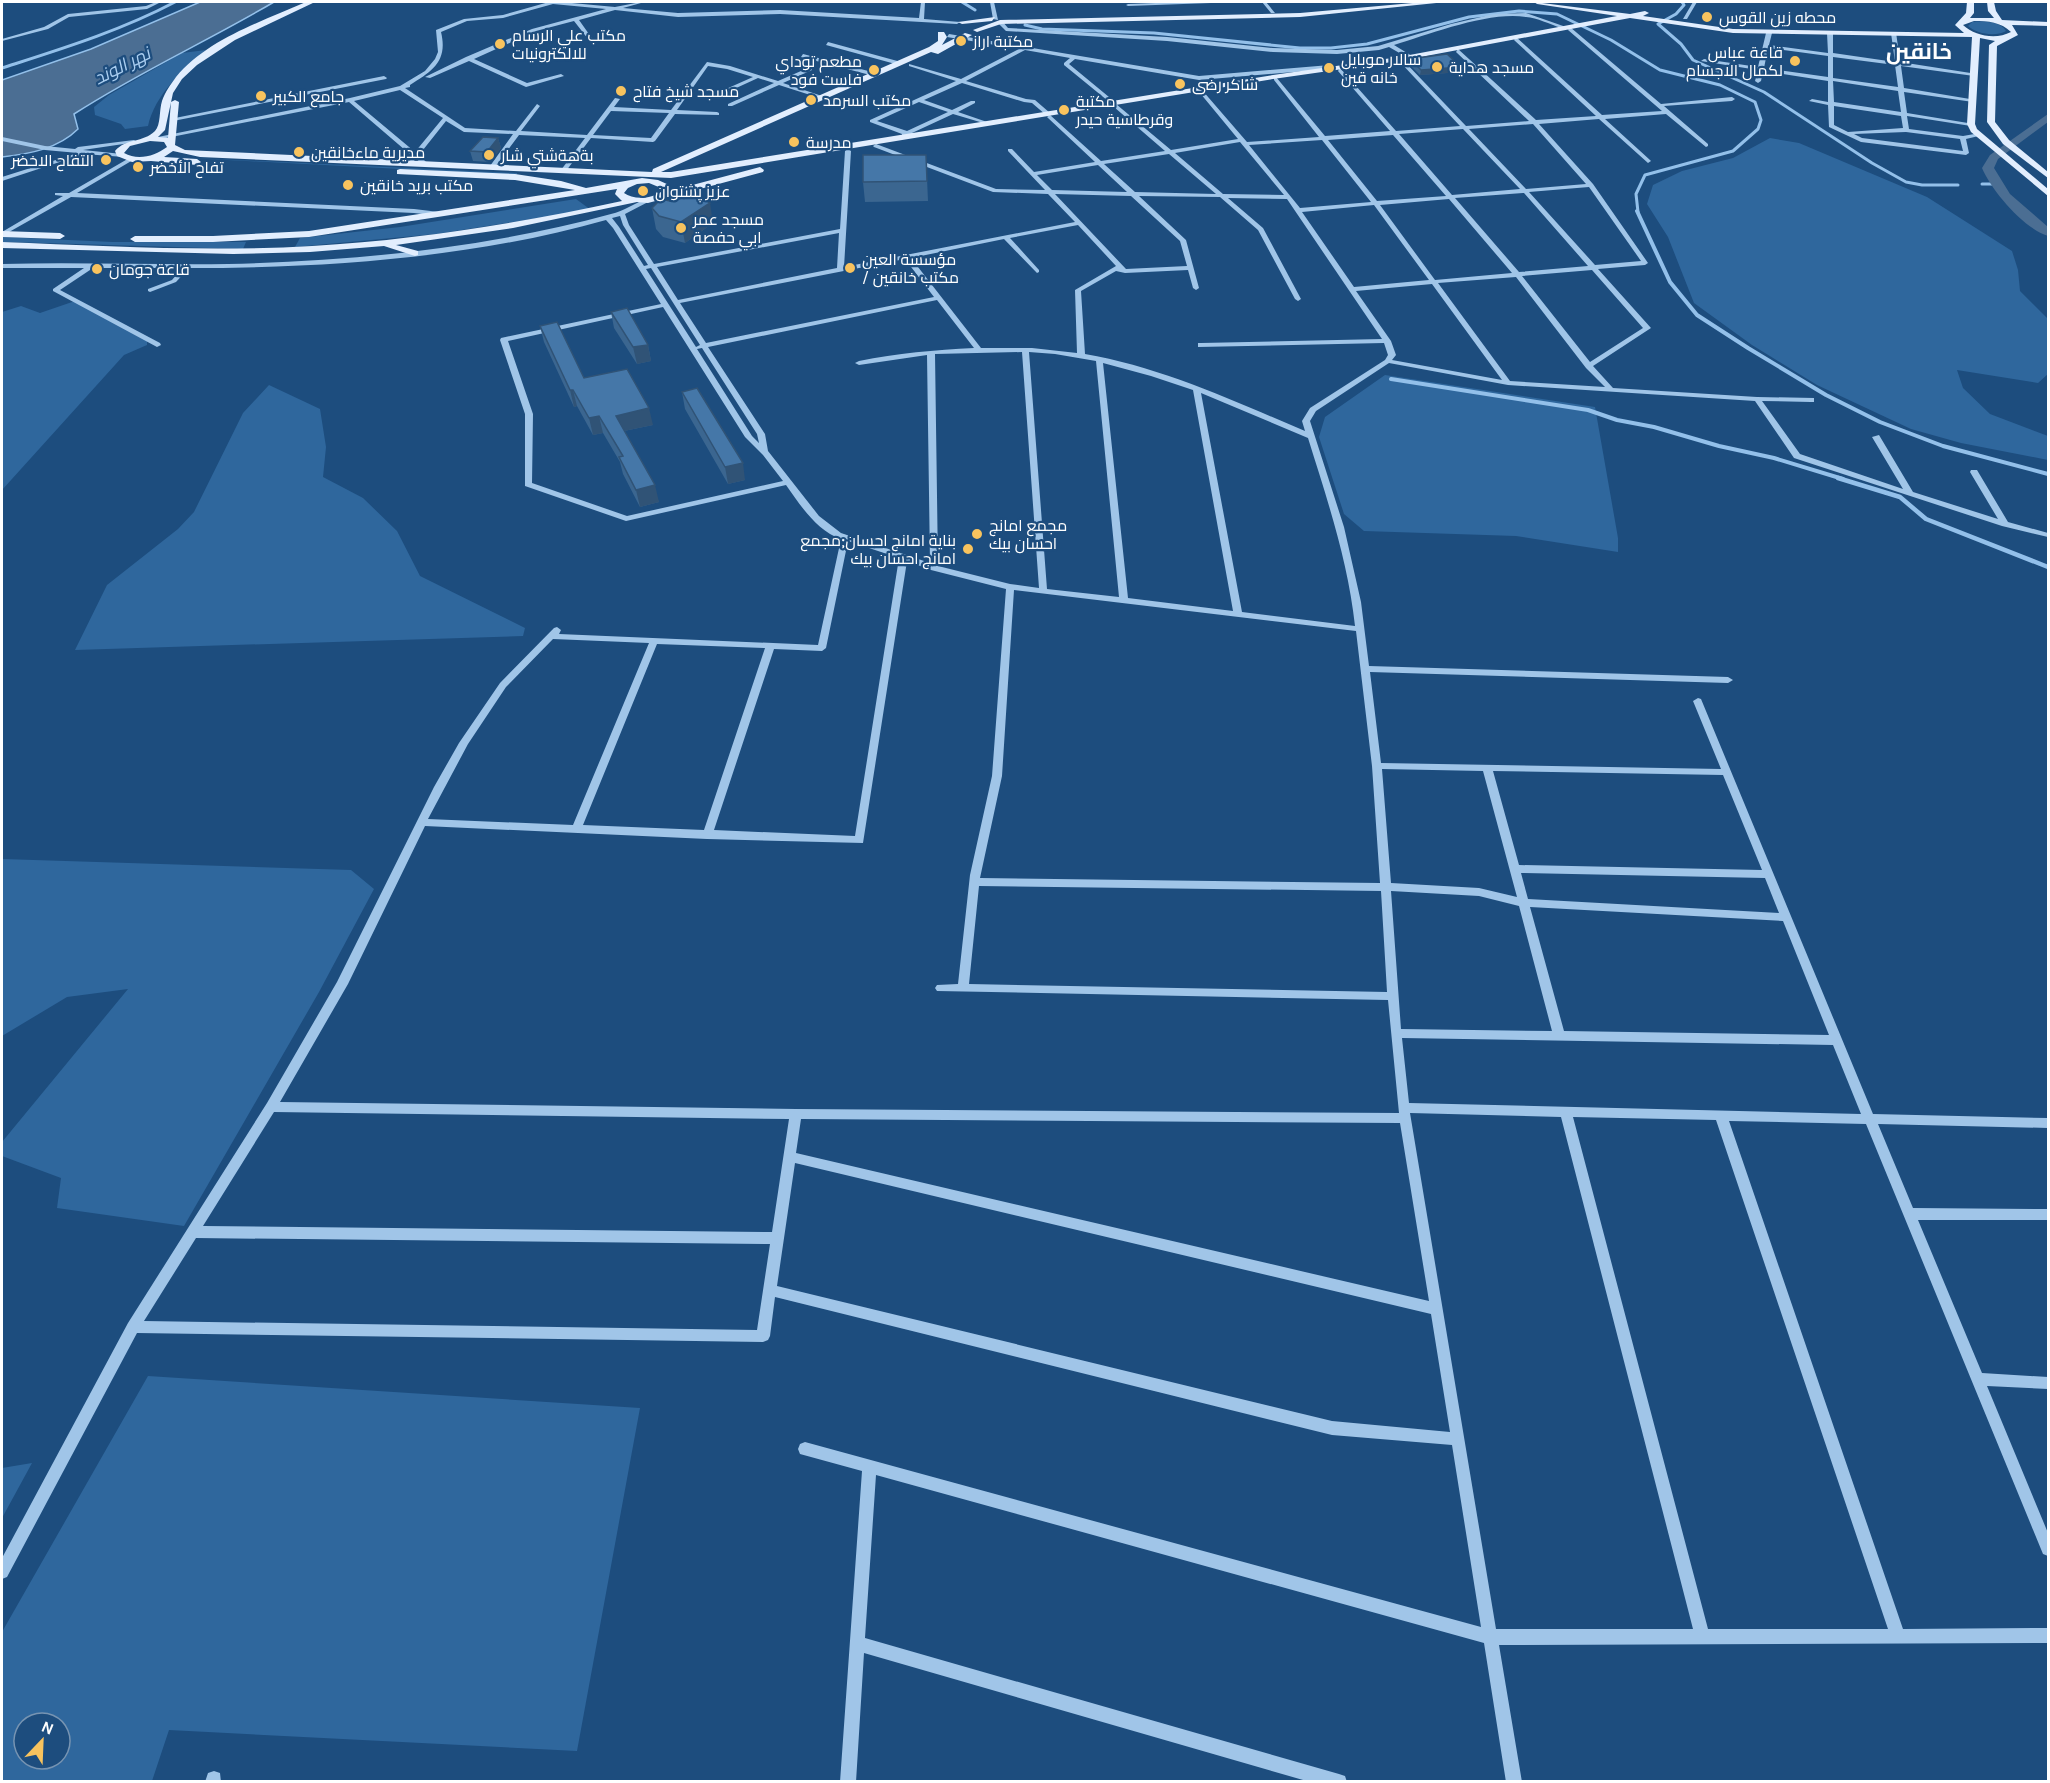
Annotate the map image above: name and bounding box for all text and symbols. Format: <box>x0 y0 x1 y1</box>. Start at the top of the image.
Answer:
place label: محطه زين القوس <box>1719 8 1836 28</box>
marker: محطه زين القوس <box>1700 10 1714 24</box>
place label: مكتب علي الرسام للالكترونيات <box>512 26 626 63</box>
place label: مكتبة اراز <box>972 32 1033 51</box>
marker: مكتبة اراز <box>954 34 968 48</box>
marker: مكتب علي الرسام للالكترونيات <box>493 37 507 51</box>
district label: خانقين <box>1886 39 1952 65</box>
water label: نهر الوند <box>90 41 156 90</box>
place label: قاعة عباس لكمال الاجسام <box>1686 43 1783 82</box>
place label: سالار موبايل خانه قين <box>1341 50 1421 88</box>
place label: مطعم توداي فاست فود <box>775 52 862 89</box>
marker: قاعة عباس لكمال الاجسام <box>1788 54 1802 68</box>
place label: مسجد هداية <box>1449 58 1534 77</box>
marker: مسجد هداية <box>1430 60 1444 74</box>
marker: سالار موبايل خانه قين <box>1322 61 1336 75</box>
marker: مطعم توداي فاست فود <box>867 63 881 77</box>
place label: شاكر رضى <box>1192 75 1258 95</box>
marker: شاكر رضى <box>1173 77 1187 91</box>
place label: مسجد شيخ فتاح <box>633 82 739 103</box>
marker: مسجد شيخ فتاح <box>614 84 628 98</box>
place label: جامع الكبير <box>272 87 344 108</box>
marker: جامع الكبير <box>254 89 268 103</box>
place label: مكتب السرمد <box>823 91 911 110</box>
place label: مكتبة وقرطاسية حيدر <box>1075 92 1173 129</box>
marker: مكتب السرمد <box>804 93 818 107</box>
marker: مكتبة وقرطاسية حيدر <box>1057 103 1071 117</box>
place label: مدرسة <box>806 133 852 152</box>
marker: مدرسة <box>787 135 801 149</box>
place label: مديرية ماءخانقين <box>311 143 425 163</box>
marker: مديرية ماءخانقين <box>292 145 306 159</box>
place label: بةهةشتي شار <box>500 146 593 169</box>
marker: بةهةشتي شار <box>482 148 496 162</box>
place label: التفاح الاخضر <box>10 151 94 172</box>
marker: التفاح الاخضر <box>99 153 113 167</box>
place label: تفاح الأخضر <box>149 158 224 179</box>
marker: تفاح الأخضر <box>131 160 145 174</box>
place label: مكتب بريد خانقين <box>360 176 473 196</box>
marker: مكتب بريد خانقين <box>341 178 355 192</box>
place label: عزيز پشتوان <box>655 182 730 203</box>
marker: عزيز پشتوان <box>636 184 650 198</box>
place label: مسجد عمر ابي حفصة <box>692 210 764 251</box>
marker: مسجد عمر ابي حفصة <box>674 221 688 235</box>
place label: مؤسسة العين / مكتب خانقين <box>862 250 959 288</box>
place label: قاعة جومان <box>109 260 190 280</box>
marker: مؤسسة العين / مكتب خانقين <box>843 261 857 275</box>
marker: قاعة جومان <box>90 262 104 276</box>
place label: مجمع امانج احسان بيك <box>989 516 1067 554</box>
marker: مجمع امانج احسان بيك <box>970 527 984 541</box>
place label: بناية امانج احسان;مجمع امانج احسان بيك <box>800 531 956 570</box>
marker: بناية امانج احسان;مجمع امانج احسان بيك <box>961 542 975 556</box>
north arrow <box>12 1711 72 1771</box>
text: N <box>39 1717 57 1739</box>

